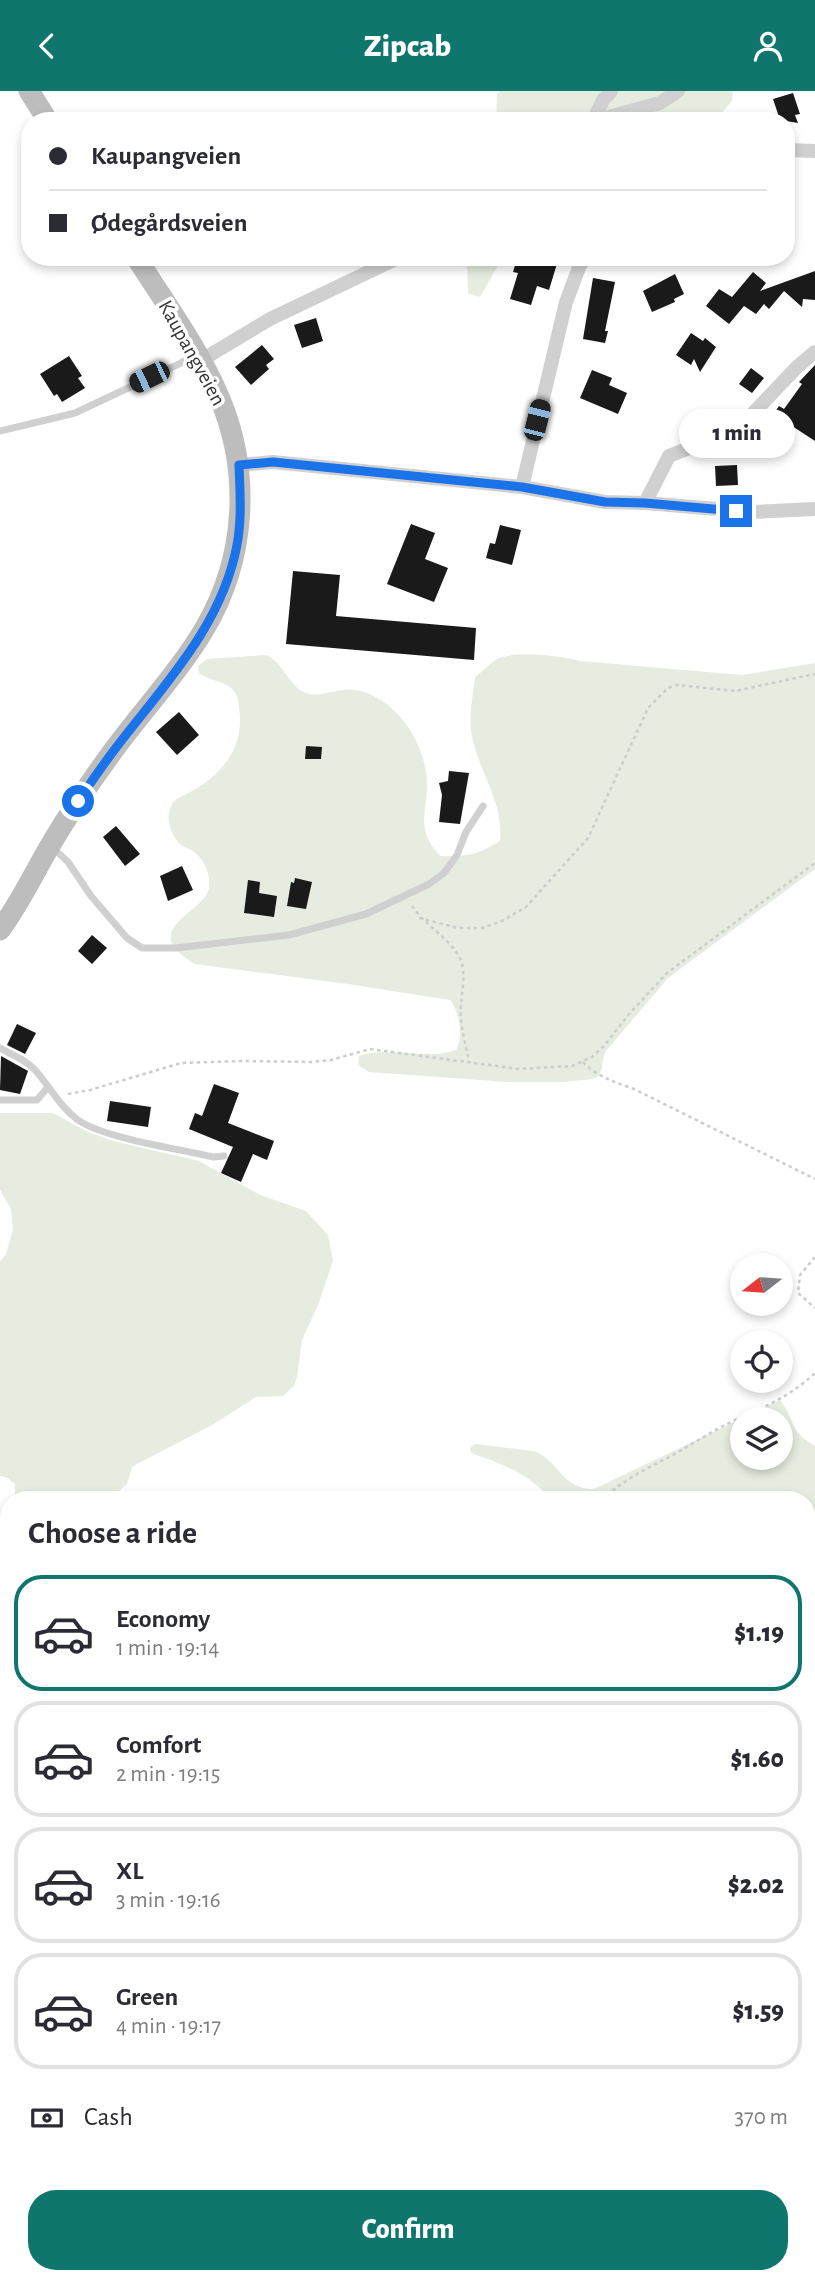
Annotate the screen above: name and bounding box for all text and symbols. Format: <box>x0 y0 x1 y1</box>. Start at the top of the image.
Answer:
icon: back <box>28 27 66 65</box>
icon: person <box>749 27 787 65</box>
text: Zipcab <box>364 30 451 62</box>
text: Kaupangveien <box>91 143 241 169</box>
text: Ødegårdsveien <box>91 210 247 236</box>
street label: Kaupangveien <box>155 297 229 409</box>
car <box>126 358 173 396</box>
car <box>522 397 553 443</box>
callout: 1 min <box>678 409 794 459</box>
text: 1 min <box>713 422 761 445</box>
route end <box>720 495 752 527</box>
route start <box>62 785 94 817</box>
north arrow <box>730 1253 793 1316</box>
map controls <box>730 1253 793 1470</box>
button: locate <box>730 1330 793 1393</box>
button: layers <box>730 1407 793 1470</box>
text: Choose a ride <box>28 1517 197 1549</box>
icon: car <box>32 1602 95 1665</box>
text: Economy <box>116 1606 210 1632</box>
text: $1.19 <box>734 1620 784 1646</box>
text: 1 min · 19:14 <box>116 1637 219 1660</box>
icon: car <box>32 1728 95 1791</box>
text: Comfort <box>116 1732 201 1758</box>
text: $1.60 <box>730 1746 784 1772</box>
text: 2 min · 19:15 <box>116 1763 220 1786</box>
icon: car <box>32 1854 95 1917</box>
text: XL <box>116 1858 143 1884</box>
text: $2.02 <box>728 1872 784 1898</box>
text: 3 min · 19:16 <box>116 1889 221 1912</box>
icon: car <box>32 1980 95 2043</box>
text: Green <box>116 1984 178 2010</box>
text: $1.59 <box>732 1998 784 2024</box>
text: 4 min · 19:17 <box>116 2015 221 2038</box>
icon: cash <box>28 2099 66 2137</box>
text: Cash <box>84 2104 133 2130</box>
text: 370 m <box>735 2106 788 2129</box>
button: Confirm <box>28 2190 788 2270</box>

